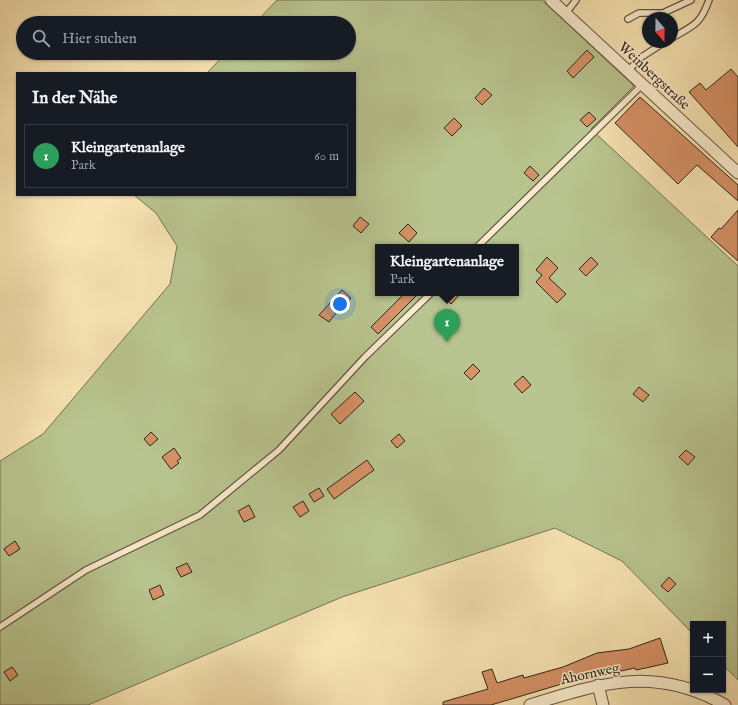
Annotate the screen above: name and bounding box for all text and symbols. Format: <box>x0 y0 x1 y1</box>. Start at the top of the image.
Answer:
north arrow <box>642 12 678 48</box>
search box <box>16 16 356 60</box>
icon: search <box>30 27 52 49</box>
text: Hier suchen <box>62 29 137 48</box>
street label: Weinbergstraße <box>614 38 694 114</box>
text: In der Nähe <box>32 88 117 109</box>
text: Kleingartenanlage <box>71 138 185 157</box>
text: 1 <box>44 148 48 165</box>
text: 60 m <box>314 148 339 165</box>
text: Park <box>71 157 96 174</box>
popup <box>375 244 519 296</box>
text: Kleingartenanlage <box>390 252 504 271</box>
text: Park <box>390 271 415 288</box>
your location <box>330 294 350 314</box>
pin: 1 <box>434 309 460 342</box>
map controls <box>690 621 726 693</box>
button: + <box>690 621 726 657</box>
button: − <box>690 657 726 693</box>
street label: Ahornweg <box>558 659 622 689</box>

